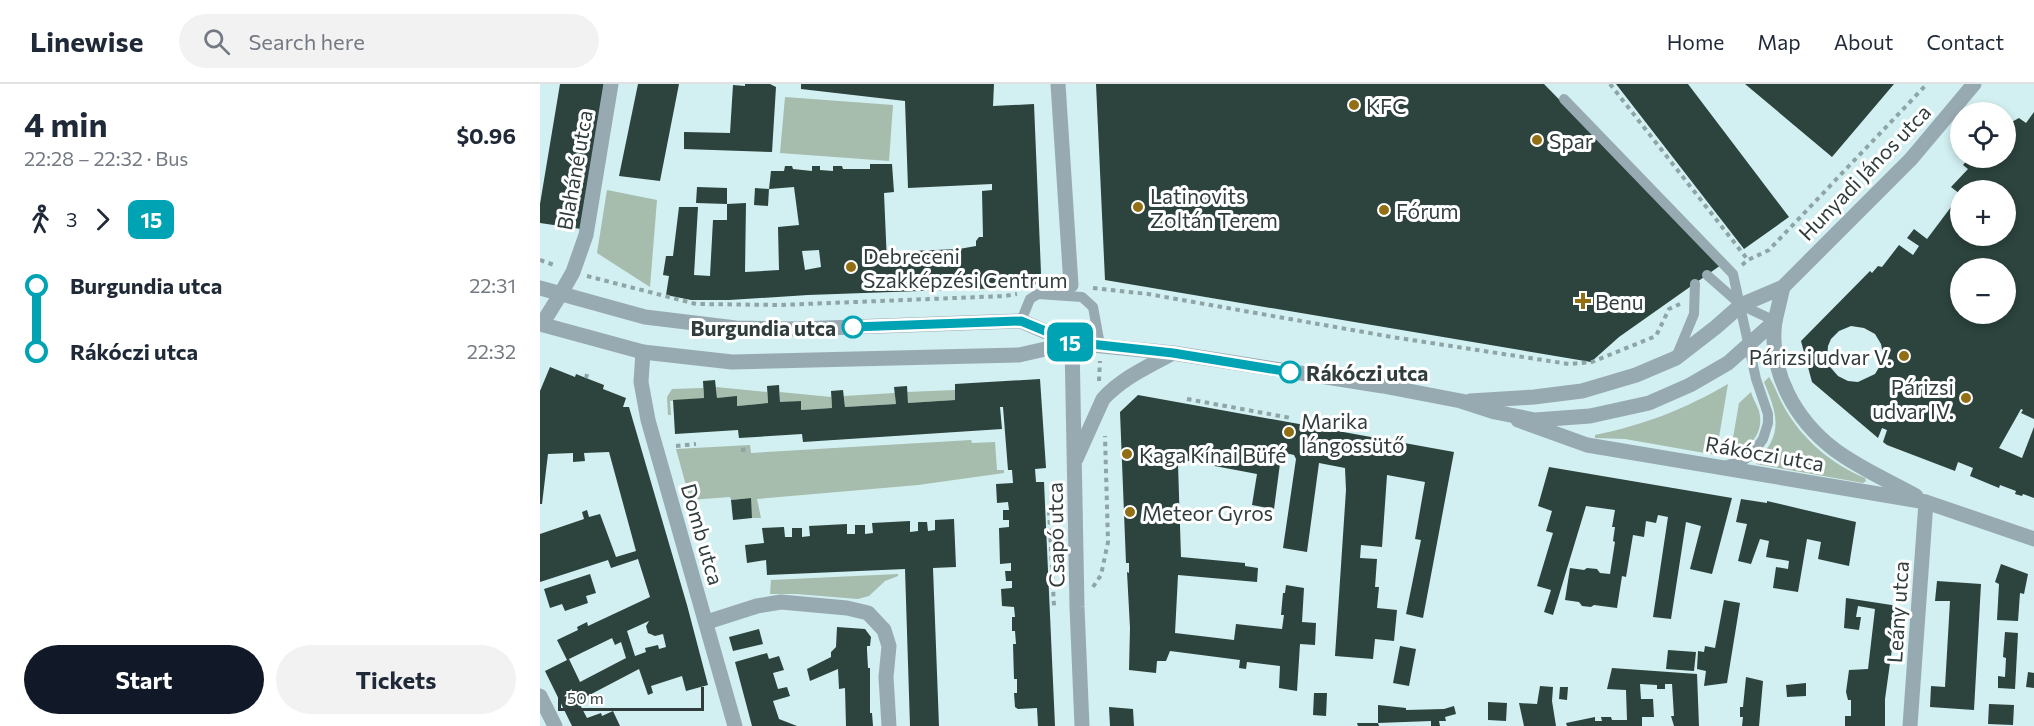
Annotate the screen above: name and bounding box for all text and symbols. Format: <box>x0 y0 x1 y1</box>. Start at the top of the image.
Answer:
search box <box>179 14 599 68</box>
text: Linewise <box>30 24 143 58</box>
icon: search <box>200 25 233 58</box>
text: Search here <box>248 28 365 55</box>
text: Home <box>1667 29 1724 54</box>
text: Map <box>1757 29 1801 54</box>
text: About <box>1834 29 1893 54</box>
text: Contact <box>1926 29 2004 54</box>
place label: KFC <box>1366 93 1407 118</box>
marker: KFC <box>1347 98 1361 112</box>
street label: Hunyadi János utca <box>1793 99 1935 245</box>
map controls <box>1950 102 2016 324</box>
button: locate <box>1950 102 2016 168</box>
text: 4 min <box>24 103 108 144</box>
street label: Blaháné utca <box>551 108 597 232</box>
text: $0.96 <box>456 122 516 149</box>
place label: Spar <box>1549 128 1593 153</box>
marker: Spar <box>1530 133 1544 147</box>
text: 22:28 – 22:32 · Bus <box>24 146 188 170</box>
button: + <box>1950 180 2016 246</box>
place label: Latinovits Zoltán Terem <box>1150 183 1278 232</box>
place label: Fórum <box>1396 198 1459 223</box>
marker: Latinovits Zoltán Terem <box>1131 200 1145 214</box>
icon: walk <box>24 203 57 236</box>
icon: forward <box>86 203 119 236</box>
marker: Fórum <box>1377 203 1391 217</box>
text: 3 <box>66 207 77 231</box>
text: 15 <box>140 207 162 232</box>
place label: Debreceni Szakképzési Centrum <box>863 243 1068 292</box>
button: − <box>1950 258 2016 324</box>
marker: Debreceni Szakképzési Centrum <box>844 260 858 274</box>
text: Burgundia utca <box>70 272 222 299</box>
text: 22:31 <box>469 273 516 297</box>
place label: Benu <box>1595 289 1643 314</box>
marker: Benu <box>1576 294 1590 308</box>
place label: Burgundia utca <box>691 315 836 340</box>
marker: Burgundia utca <box>842 316 864 338</box>
line badge: 15 <box>1043 322 1097 362</box>
text: 15 <box>1059 330 1081 355</box>
text: Rákóczi utca <box>70 338 198 365</box>
text: 22:32 <box>467 339 516 363</box>
place label: Párizsi udvar V. <box>1749 344 1892 369</box>
marker: Párizsi udvar V. <box>1897 349 1911 363</box>
place label: Rákóczi utca <box>1306 360 1428 385</box>
marker: Rákóczi utca <box>1279 361 1301 383</box>
place label: Párizsi udvar IV. <box>1872 374 1954 423</box>
marker: Párizsi udvar IV. <box>1959 391 1973 405</box>
place label: Marika lángossütő <box>1301 408 1405 457</box>
marker: Marika lángossütő <box>1282 425 1296 439</box>
street label: Rákóczi utca <box>1704 430 1826 476</box>
place label: Kaga Kínai Büfé <box>1139 442 1286 467</box>
marker: Kaga Kínai Büfé <box>1120 447 1134 461</box>
street label: Domb utca <box>677 480 729 588</box>
street label: Csapó utca <box>1042 482 1068 588</box>
place label: Meteor Gyros <box>1142 500 1273 525</box>
marker: Meteor Gyros <box>1123 505 1137 519</box>
street label: Leány utca <box>1881 560 1913 664</box>
button: Start <box>24 645 264 714</box>
button: Tickets <box>276 645 516 714</box>
scale bar <box>558 684 704 712</box>
text: 50 m <box>567 688 604 707</box>

